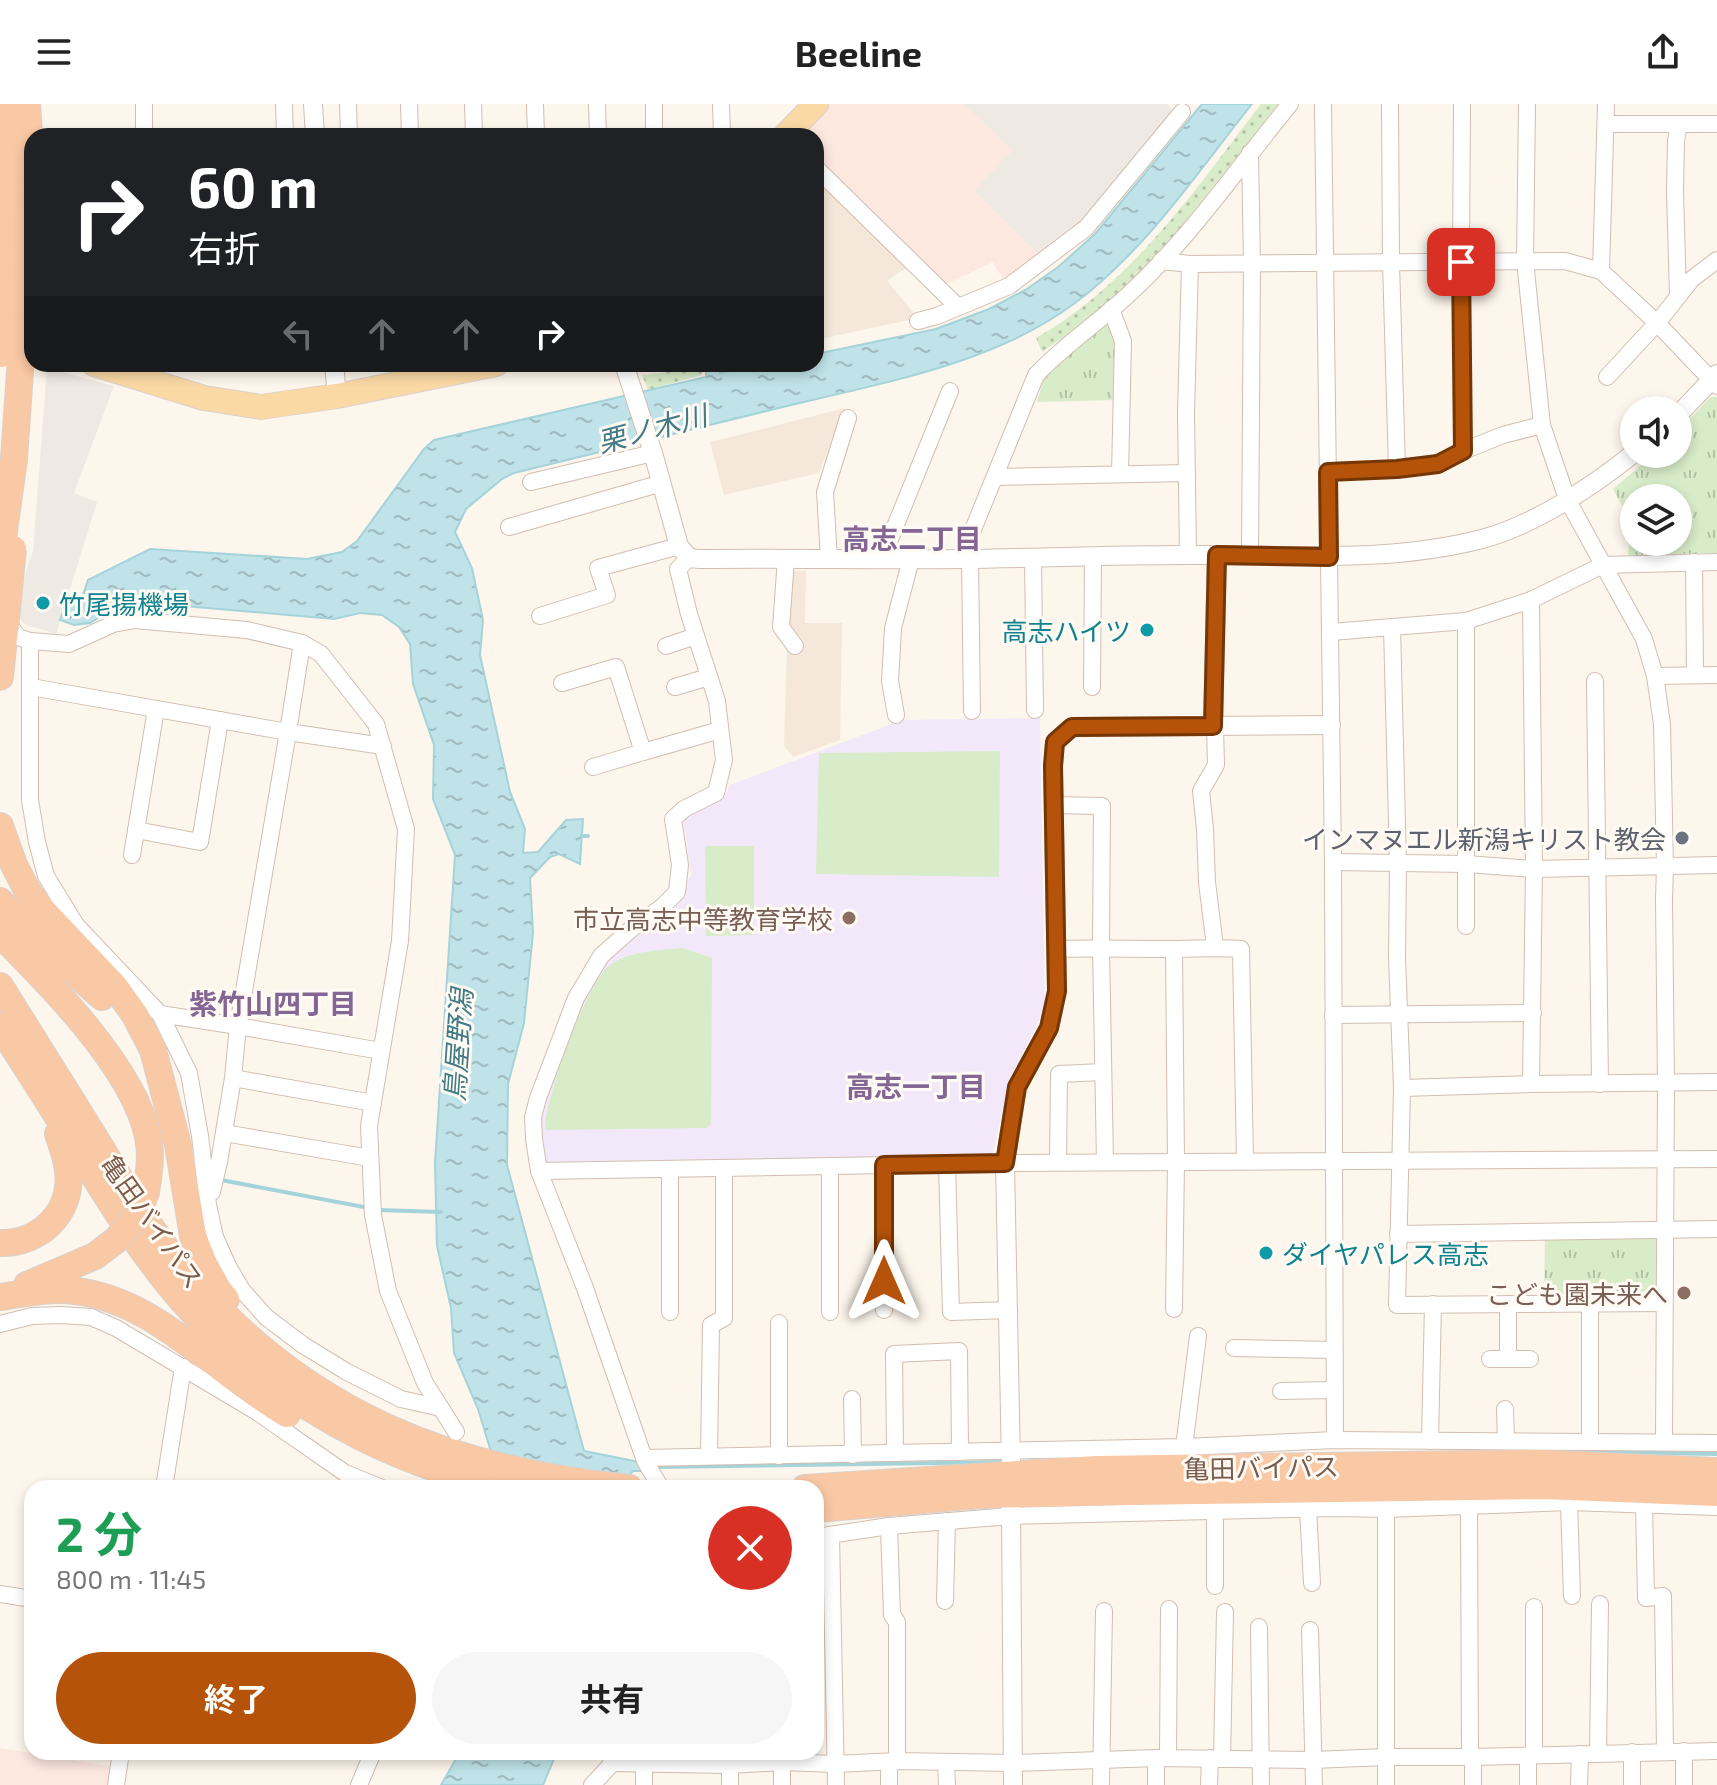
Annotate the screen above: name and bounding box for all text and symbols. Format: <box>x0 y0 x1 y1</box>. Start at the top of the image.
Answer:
icon: menu <box>32 30 76 74</box>
icon: share <box>1641 30 1685 74</box>
text: Beeline <box>795 31 922 74</box>
text: 60 m <box>188 152 318 219</box>
icon: right <box>56 160 160 264</box>
text: 右折 <box>188 226 260 269</box>
pin <box>1427 228 1495 296</box>
icon: arrive <box>1439 240 1483 284</box>
icon: left <box>276 312 320 356</box>
icon: ahead <box>360 312 404 356</box>
icon: ahead <box>444 312 488 356</box>
icon: right <box>528 312 572 356</box>
water label: 栗ノ木川 <box>594 396 713 459</box>
map controls <box>1620 396 1692 556</box>
button: sound <box>1620 396 1692 468</box>
button: layers <box>1620 484 1692 556</box>
district label: 高志二丁目 <box>842 521 982 555</box>
place label: 竹尾揚機場 <box>59 588 189 619</box>
marker: 竹尾揚機場 <box>34 594 52 612</box>
place label: 高志ハイツ <box>1002 615 1131 646</box>
marker: 高志ハイツ <box>1138 621 1156 639</box>
place label: インマヌエル新潟キリスト教会 <box>1302 823 1666 854</box>
marker: インマヌエル新潟キリスト教会 <box>1673 829 1691 847</box>
place label: 市立高志中等教育学校 <box>573 903 833 934</box>
marker: 市立高志中等教育学校 <box>840 909 858 927</box>
water label: 鳥屋野潟 <box>436 985 478 1102</box>
district label: 紫竹山四丁目 <box>189 986 357 1020</box>
district label: 高志一丁目 <box>846 1069 986 1103</box>
street label: 亀田バイパス <box>96 1148 210 1294</box>
place label: ダイヤパレス高志 <box>1282 1238 1489 1269</box>
position arrow <box>842 1239 926 1323</box>
marker: ダイヤパレス高志 <box>1257 1244 1275 1262</box>
place label: こども園未来へ <box>1486 1278 1668 1309</box>
marker: こども園未来へ <box>1675 1284 1693 1302</box>
street label: 亀田バイパス <box>1183 1450 1339 1484</box>
text: 2 分 <box>56 1504 142 1562</box>
button: close <box>708 1506 792 1590</box>
text: 800 m · 11:45 <box>56 1563 206 1594</box>
button: 終了 <box>56 1652 416 1744</box>
button: 共有 <box>432 1652 792 1744</box>

